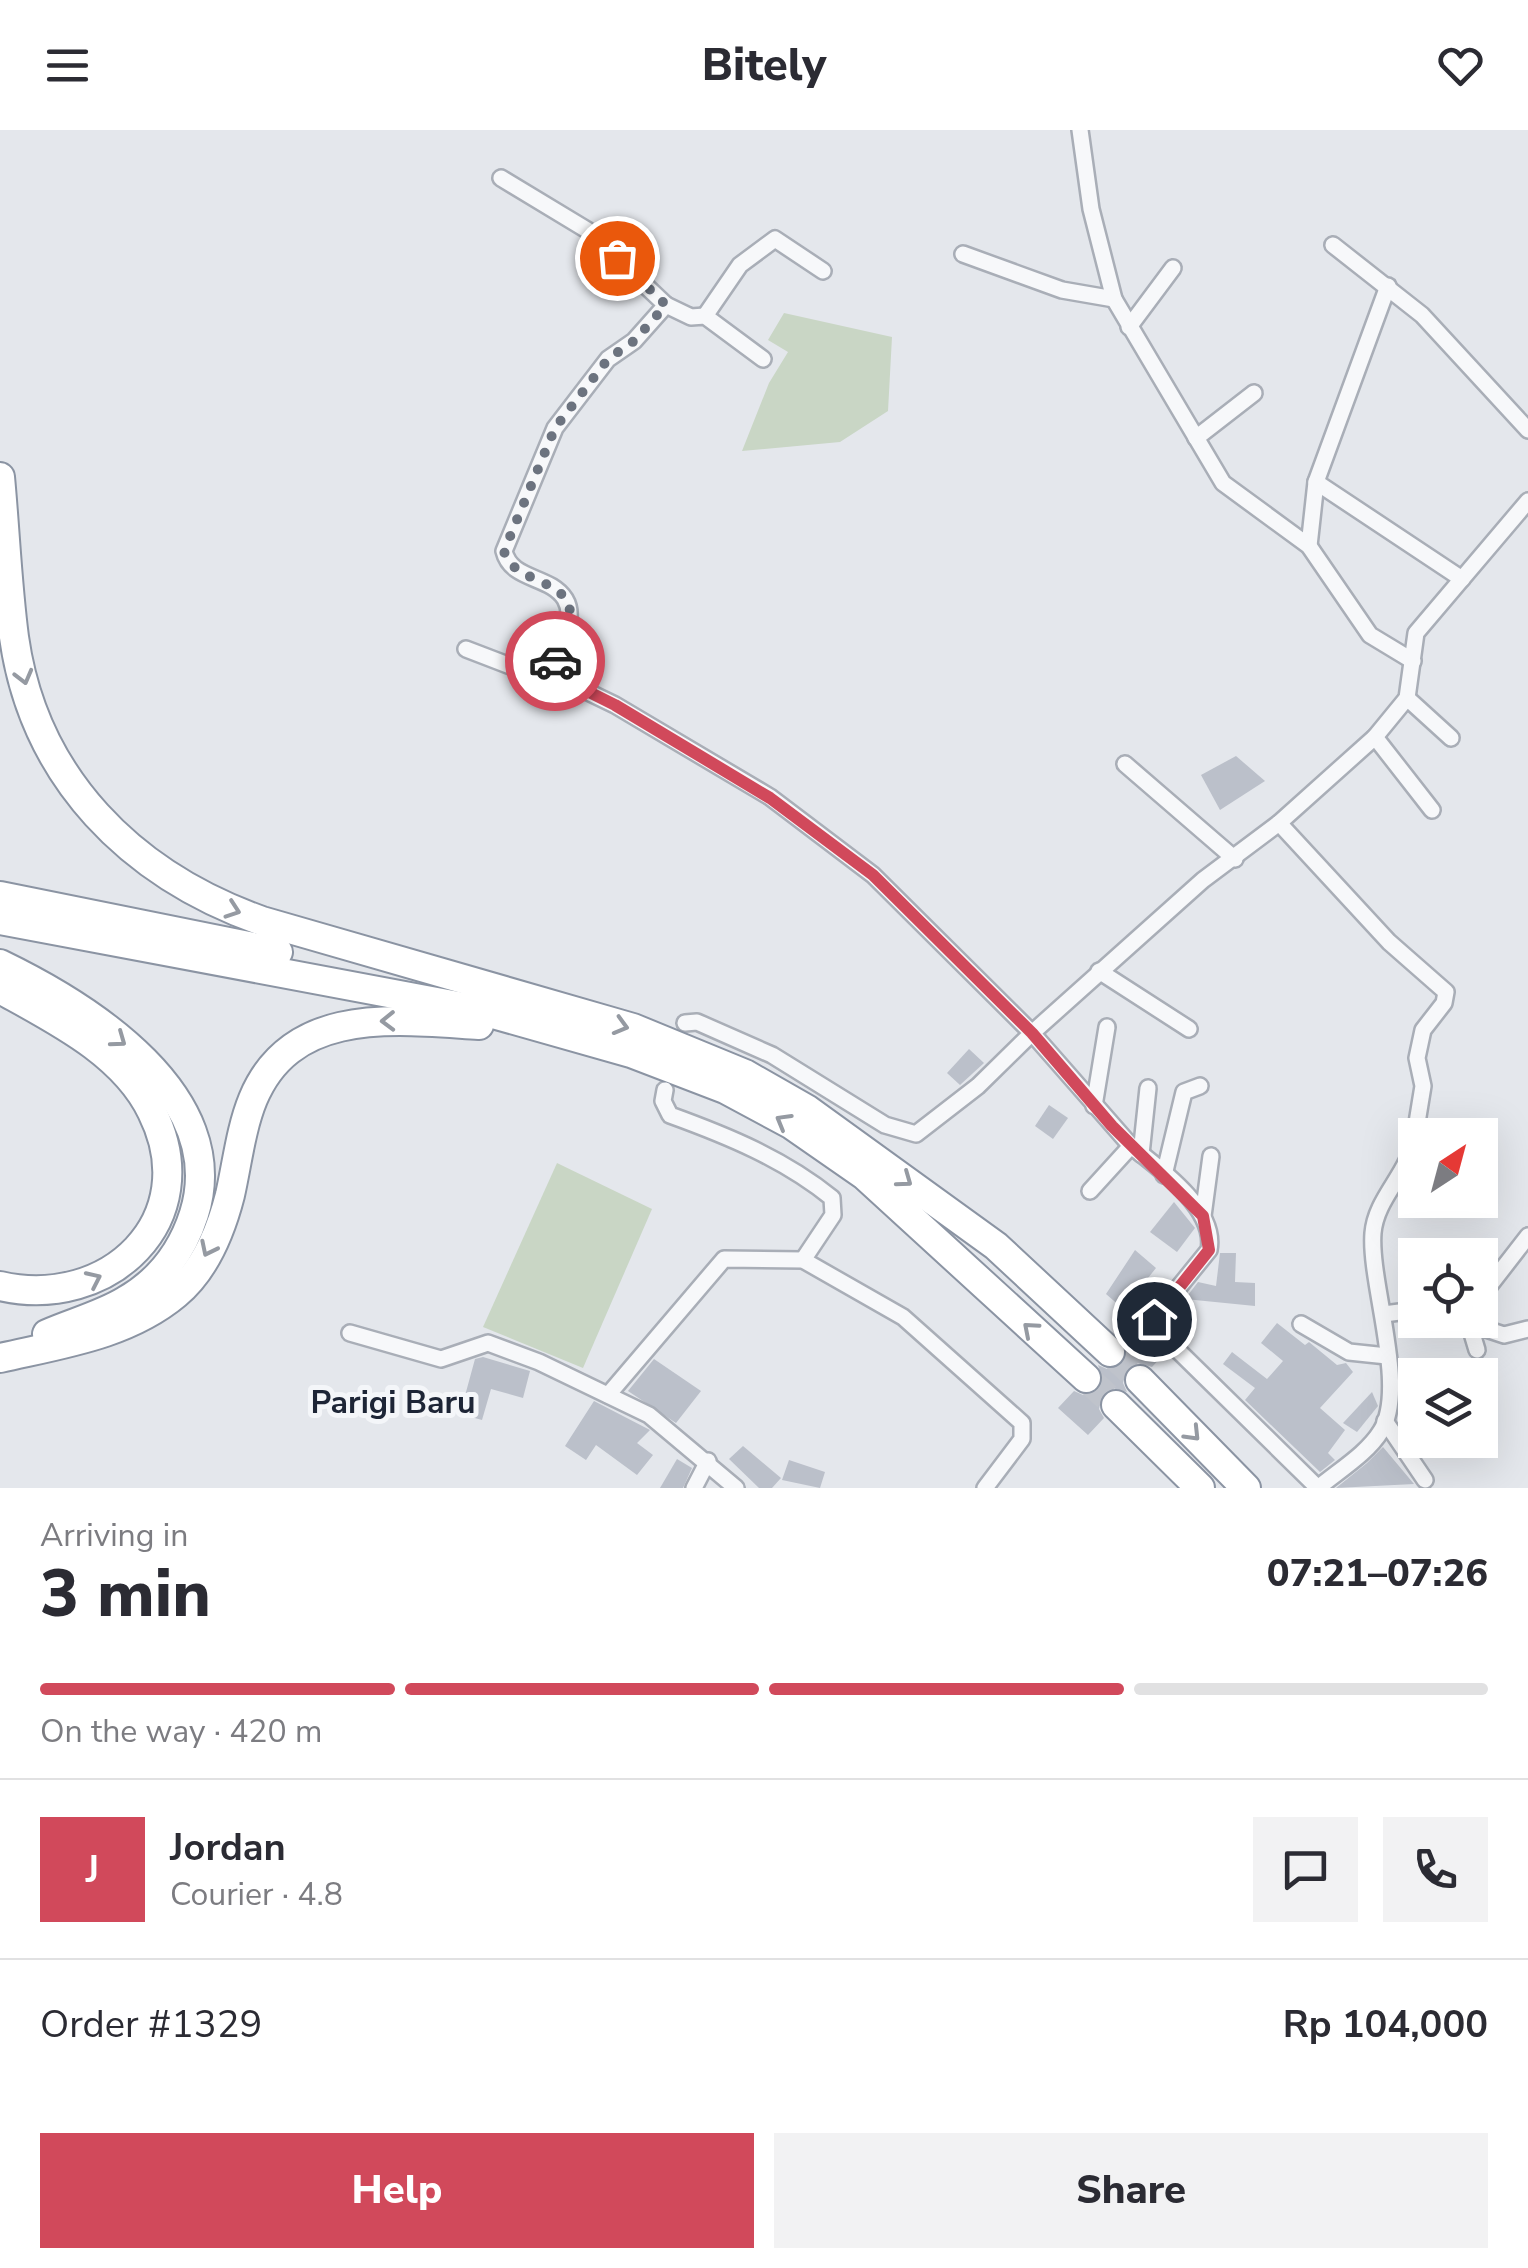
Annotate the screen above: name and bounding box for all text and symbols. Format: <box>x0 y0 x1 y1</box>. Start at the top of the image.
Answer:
text: Bitely <box>702 35 826 96</box>
icon: menu <box>40 38 95 93</box>
icon: heart <box>1433 38 1488 93</box>
pin <box>575 216 660 301</box>
icon: bag <box>590 231 645 286</box>
courier <box>505 611 605 711</box>
icon: car <box>528 634 583 689</box>
one-way arrow <box>12 668 33 685</box>
one-way arrow <box>223 898 240 919</box>
one-way arrow <box>380 1010 396 1031</box>
one-way arrow <box>612 1014 629 1035</box>
one-way arrow <box>108 1028 126 1045</box>
one-way arrow <box>776 1114 794 1133</box>
north arrow <box>1398 1118 1498 1218</box>
map controls <box>1398 1118 1498 1458</box>
one-way arrow <box>893 1168 912 1186</box>
button: locate <box>1398 1238 1498 1338</box>
one-way arrow <box>201 1239 221 1257</box>
one-way arrow <box>84 1272 102 1292</box>
pin <box>1112 1277 1197 1362</box>
icon: home <box>1127 1292 1182 1347</box>
one-way arrow <box>1023 1322 1042 1340</box>
button: layers <box>1398 1358 1498 1458</box>
district label: Parigi Baru <box>310 1381 476 1424</box>
one-way arrow <box>1181 1422 1199 1440</box>
text: Arriving in <box>40 1514 188 1557</box>
text: 07:21–07:26 <box>1267 1548 1488 1599</box>
text: 3 min <box>40 1550 211 1639</box>
text: On the way · 420 m <box>40 1710 322 1753</box>
button: chat <box>1253 1817 1358 1922</box>
button: phone <box>1383 1817 1488 1922</box>
text: Jordan <box>170 1822 286 1873</box>
text: J <box>86 1844 99 1895</box>
text: Courier · 4.8 <box>170 1873 343 1916</box>
text: Order #1329 <box>40 1999 262 2050</box>
text: Rp 104,000 <box>1283 1999 1488 2050</box>
button: Help <box>40 2133 754 2248</box>
button: Share <box>774 2133 1488 2248</box>

